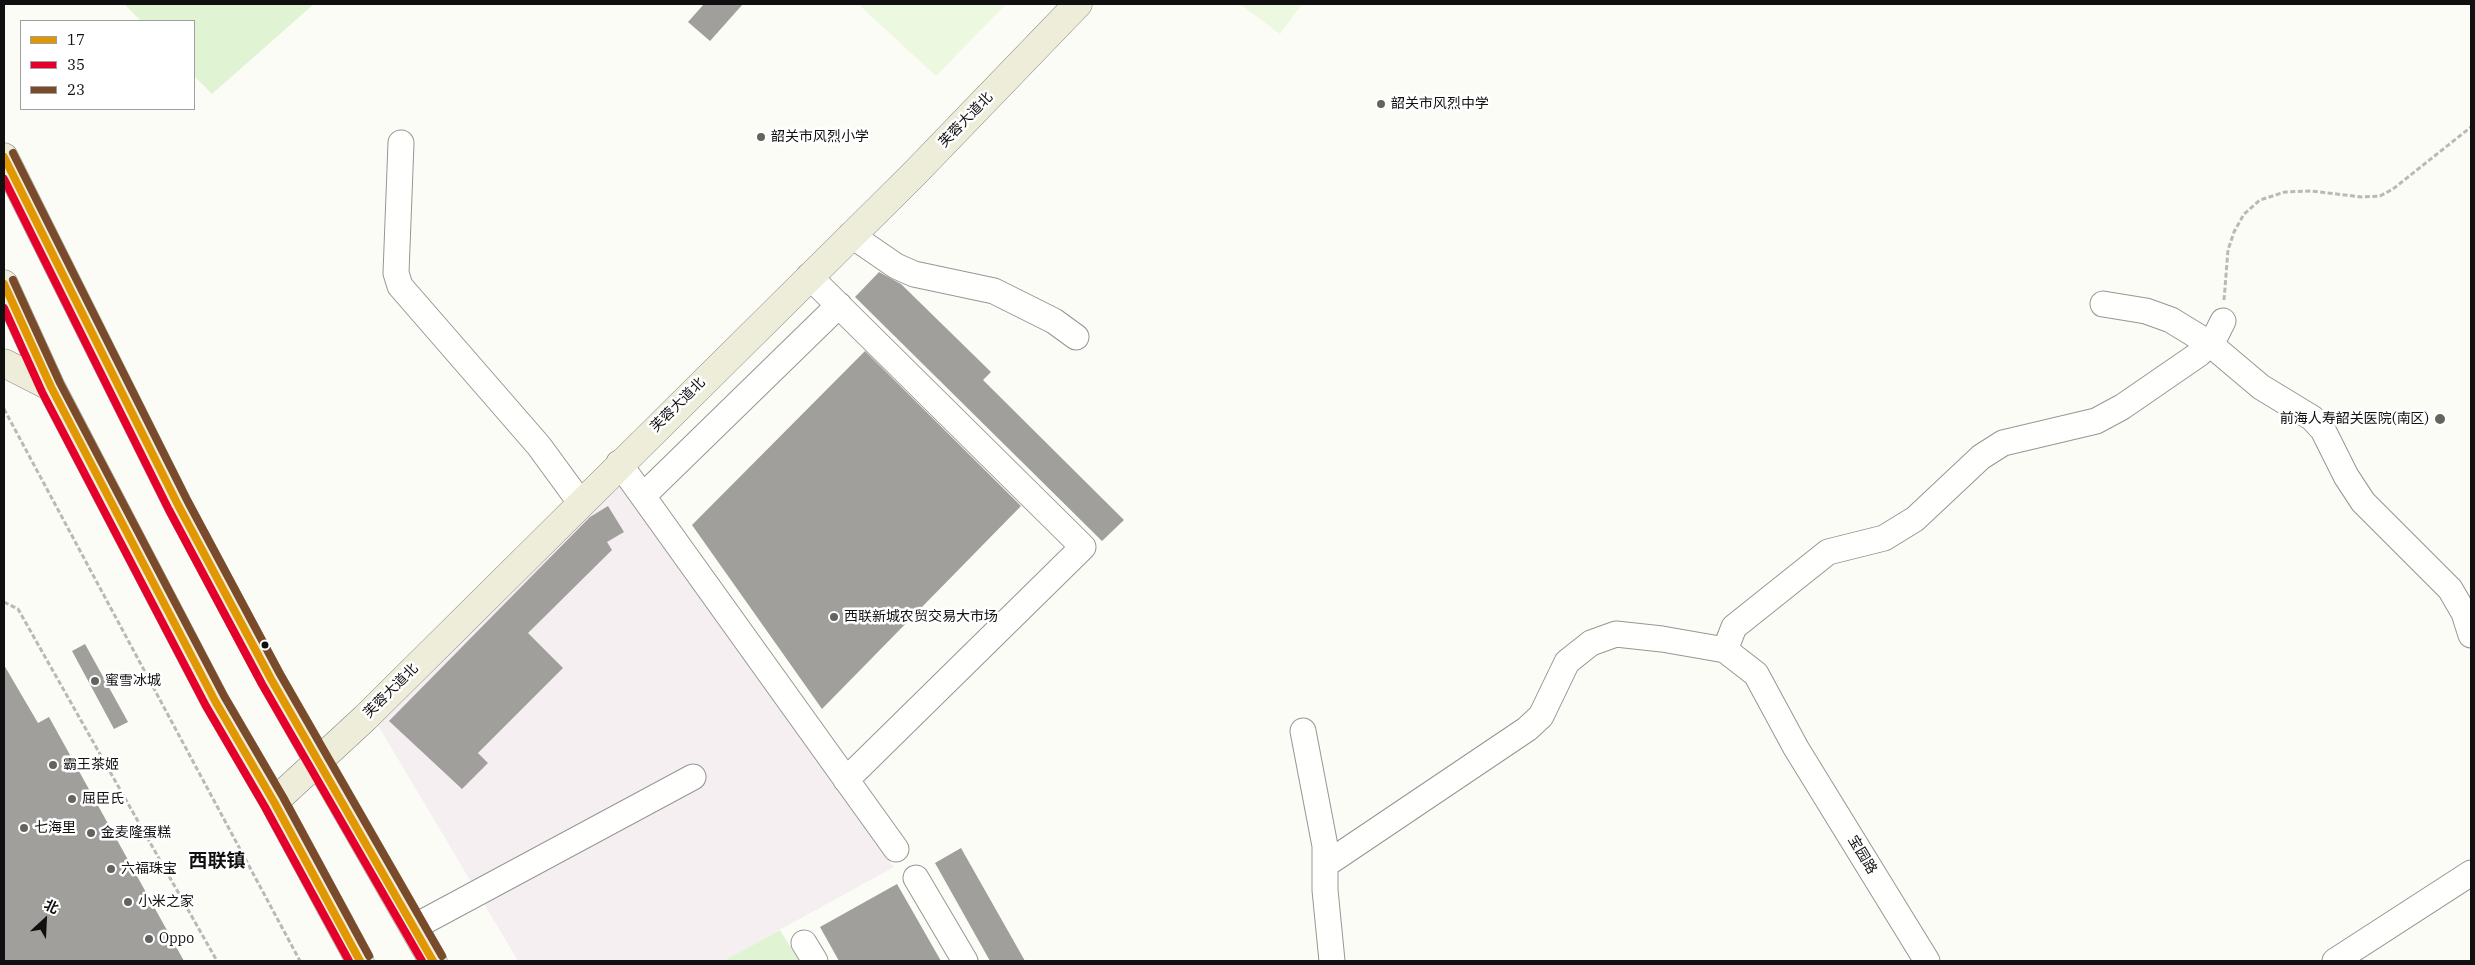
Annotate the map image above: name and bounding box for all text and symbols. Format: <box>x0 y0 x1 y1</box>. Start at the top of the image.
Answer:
legend <box>20 20 195 110</box>
text: 17 <box>67 30 85 49</box>
text: 35 <box>67 55 85 74</box>
text: 23 <box>67 80 85 99</box>
street label: 芙蓉大道北 <box>936 89 996 151</box>
place label: 韶关市风烈中学 <box>1391 96 1489 112</box>
marker: 韶关市风烈中学 <box>1375 98 1387 110</box>
place label: 韶关市风烈小学 <box>771 129 869 145</box>
marker: 韶关市风烈小学 <box>755 131 767 143</box>
street label: 芙蓉大道北 <box>647 374 709 436</box>
place label: 前海人寿韶关医院(南区) <box>2280 411 2429 427</box>
marker: 前海人寿韶关医院(南区) <box>2433 412 2447 426</box>
place label: 西联新城农贸交易大市场 <box>844 609 998 625</box>
marker: 西联新城农贸交易大市场 <box>828 611 840 623</box>
unlabelled marker <box>260 640 270 650</box>
street label: 芙蓉大道北 <box>360 660 422 722</box>
place label: 蜜雪冰城 <box>105 673 161 689</box>
marker: 蜜雪冰城 <box>89 675 101 687</box>
place label: 霸王茶姬 <box>63 757 119 773</box>
marker: 霸王茶姬 <box>47 759 59 771</box>
place label: 屈臣氏 <box>82 791 124 807</box>
marker: 屈臣氏 <box>66 793 78 805</box>
place label: 七海里 <box>34 820 76 836</box>
marker: 七海里 <box>18 822 30 834</box>
place label: 金麦隆蛋糕 <box>101 825 171 841</box>
marker: 金麦隆蛋糕 <box>85 827 97 839</box>
street label: 宝园路 <box>1844 833 1880 877</box>
district label: 西联镇 <box>189 851 245 873</box>
place label: 六福珠宝 <box>121 861 177 877</box>
marker: 六福珠宝 <box>105 863 117 875</box>
place label: 小米之家 <box>138 894 194 910</box>
north arrow <box>20 895 70 945</box>
text: 北 <box>41 895 61 918</box>
marker: 小米之家 <box>122 896 134 908</box>
place label: Oppo <box>159 931 194 947</box>
marker: Oppo <box>143 933 155 945</box>

